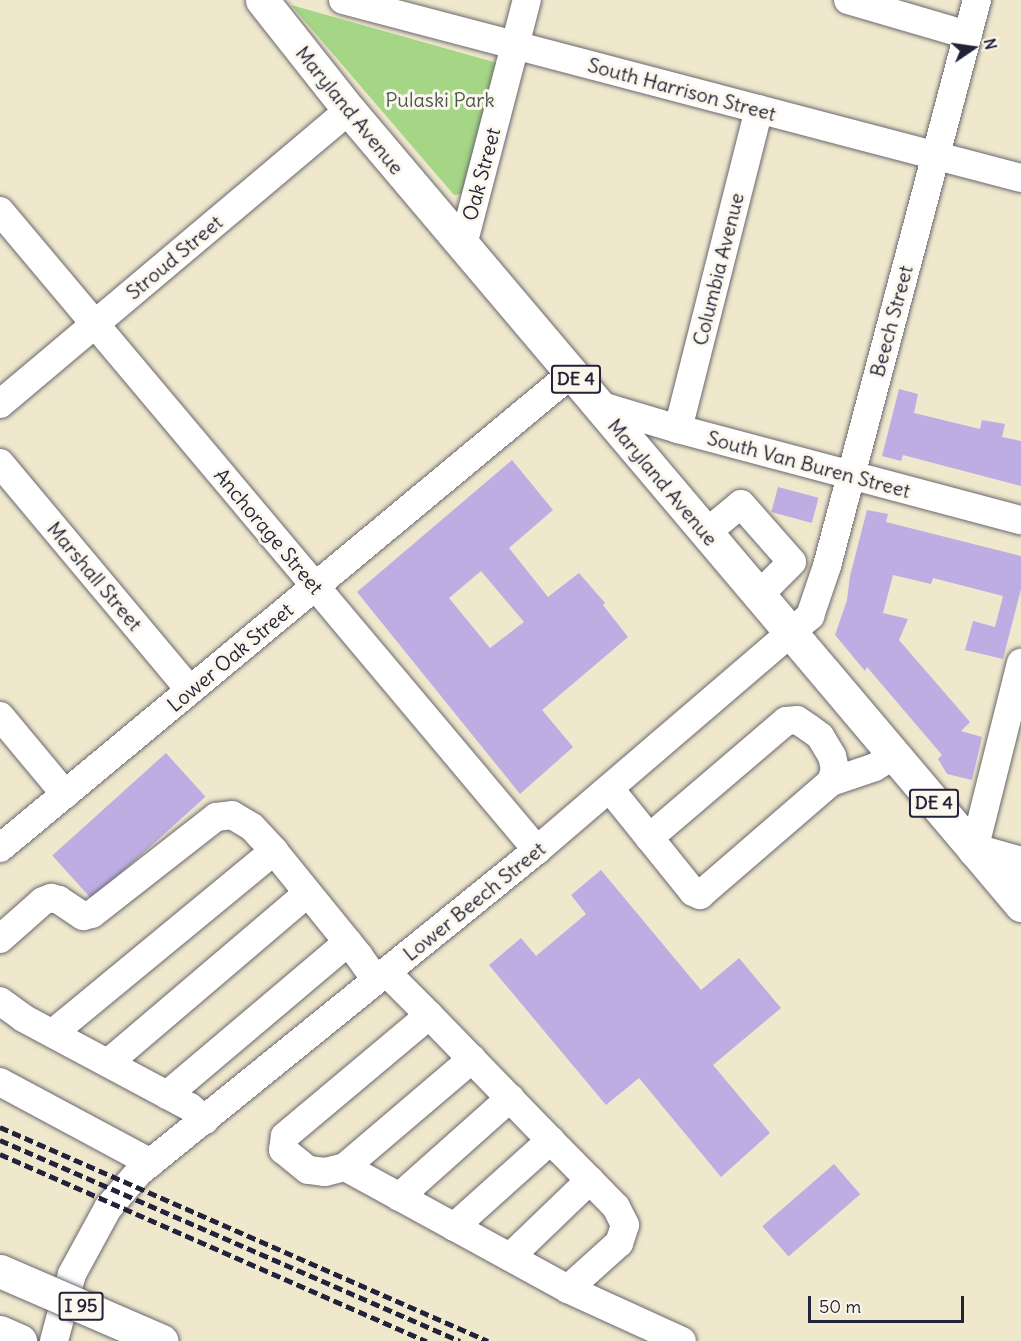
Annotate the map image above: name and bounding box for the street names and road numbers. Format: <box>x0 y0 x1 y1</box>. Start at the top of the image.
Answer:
street label: Maryland Avenue <box>291 41 409 179</box>
street label: South Harrison Street <box>585 52 779 126</box>
street label: Oak Street <box>457 125 505 223</box>
street label: Columbia Avenue <box>687 190 749 348</box>
street label: Stroud Street <box>121 210 227 304</box>
street label: Beech Street <box>865 263 917 379</box>
road number: DE 4 <box>550 364 602 394</box>
street label: Maryland Avenue <box>603 414 723 550</box>
street label: South Van Buren Street <box>705 425 913 503</box>
street label: Anchorage Street <box>209 463 329 599</box>
street label: Marshall Street <box>42 517 148 635</box>
street label: Lower Oak Street <box>162 597 298 717</box>
road number: DE 4 <box>908 788 960 818</box>
street label: Lower Beech Street <box>398 836 550 966</box>
road number: I 95 <box>58 1291 104 1321</box>

